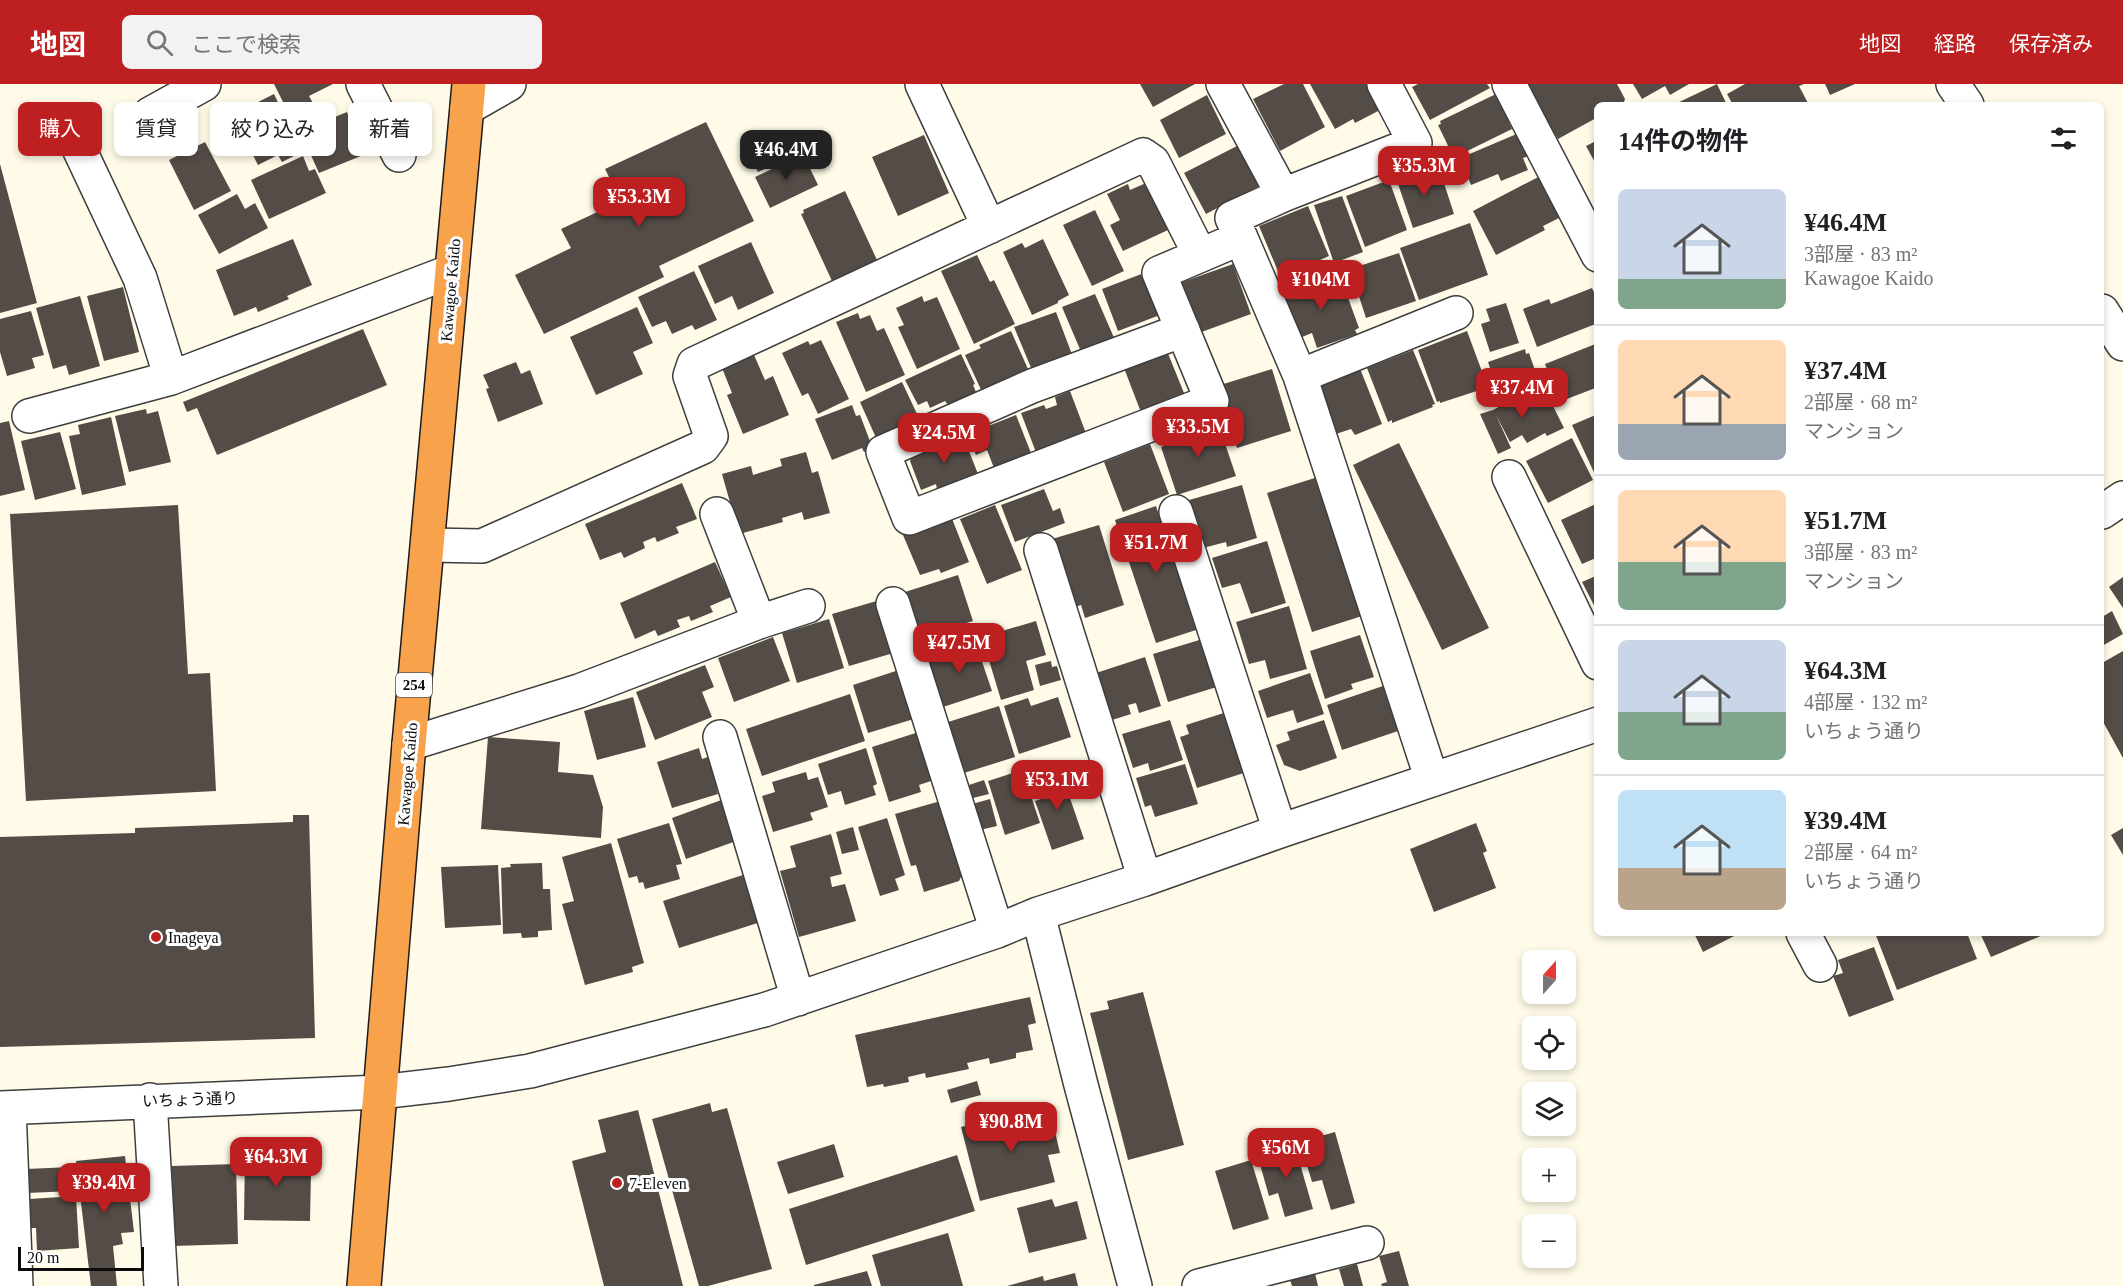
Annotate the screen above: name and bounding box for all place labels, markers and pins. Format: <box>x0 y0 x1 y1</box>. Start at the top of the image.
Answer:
pin: ¥46.4M <box>737 130 835 181</box>
pin: ¥35.3M <box>1375 146 1473 197</box>
pin: ¥53.3M <box>590 177 688 228</box>
pin: ¥104M <box>1279 260 1363 311</box>
pin: ¥37.4M <box>1473 368 1571 419</box>
pin: ¥33.5M <box>1149 407 1247 458</box>
pin: ¥24.5M <box>895 413 993 464</box>
pin: ¥51.7M <box>1107 523 1205 574</box>
pin: ¥47.5M <box>910 623 1008 674</box>
pin: ¥53.1M <box>1008 760 1106 811</box>
place label: Inageya <box>168 929 219 947</box>
marker: Inageya <box>149 930 163 944</box>
pin: ¥90.8M <box>962 1102 1060 1153</box>
pin: ¥56M <box>1250 1128 1322 1179</box>
pin: ¥64.3M <box>227 1137 325 1188</box>
pin: ¥39.4M <box>55 1163 153 1214</box>
place label: 7-Eleven <box>629 1175 687 1192</box>
marker: 7-Eleven <box>610 1176 624 1190</box>

